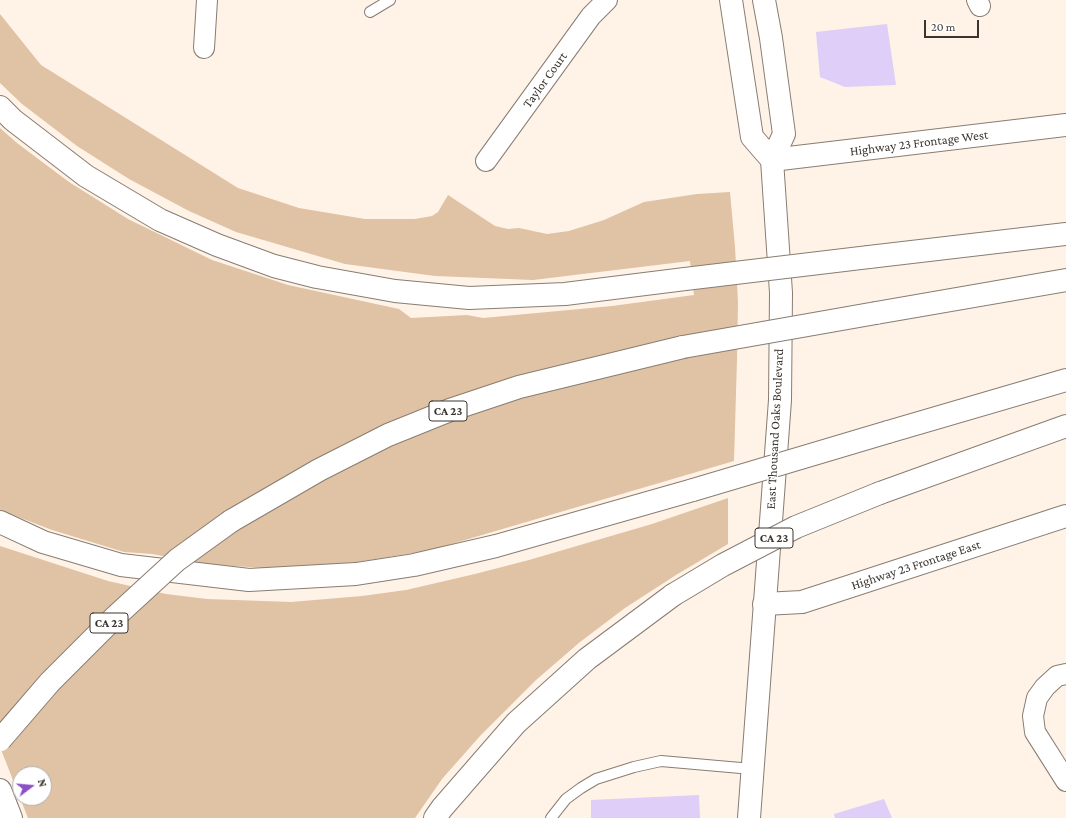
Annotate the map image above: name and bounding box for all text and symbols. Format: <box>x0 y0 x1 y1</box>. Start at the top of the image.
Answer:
scale bar <box>926 12 981 38</box>
text: 20 m <box>931 20 955 34</box>
street label: Taylor Court <box>519 49 571 111</box>
street label: Highway 23 Frontage West <box>849 127 989 159</box>
street label: East Thousand Oaks Boulevard <box>763 348 787 510</box>
road number: CA 23 <box>429 401 467 421</box>
road number: CA 23 <box>755 528 793 548</box>
street label: Highway 23 Frontage East <box>849 537 983 593</box>
road number: CA 23 <box>90 613 128 633</box>
north arrow <box>12 766 52 806</box>
text: N <box>36 778 49 788</box>

